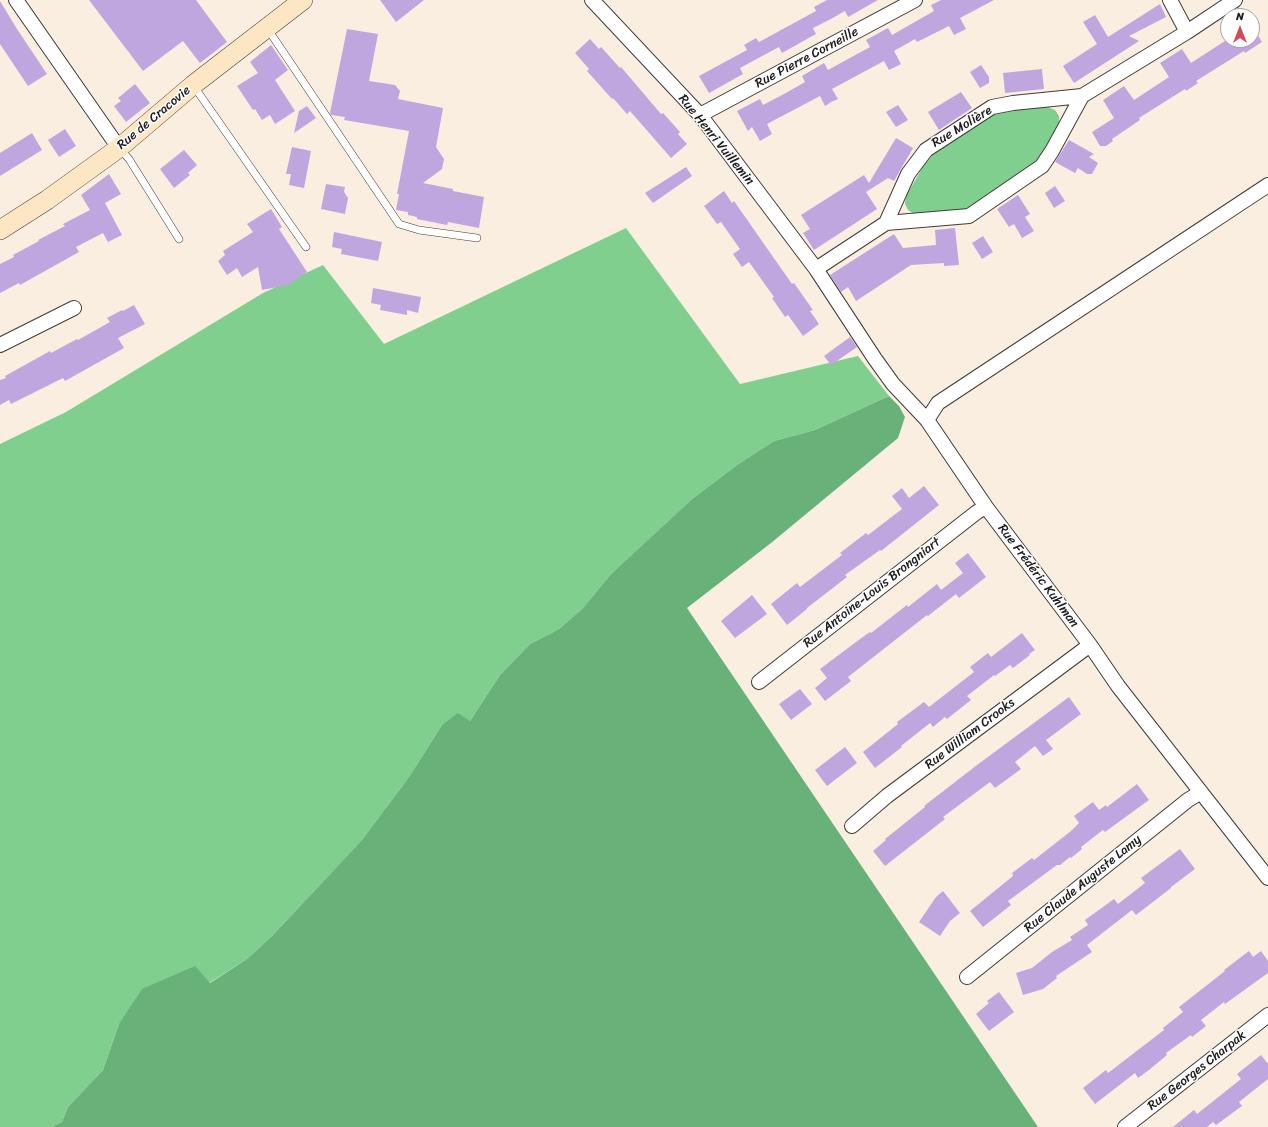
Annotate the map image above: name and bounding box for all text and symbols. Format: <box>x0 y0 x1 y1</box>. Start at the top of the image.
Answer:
text: N <box>1236 7 1244 26</box>
north arrow <box>1220 8 1260 48</box>
street label: Rue Pierre Corneille <box>753 24 861 92</box>
street label: Rue de Cracovie <box>114 83 194 153</box>
street label: Rue Henri Vuillemin <box>675 92 757 188</box>
street label: Rue Molière <box>929 103 995 151</box>
street label: Rue Frédéric Kuhlman <box>994 521 1082 631</box>
street label: Rue Antoine-Louis Brongniart <box>800 535 944 651</box>
street label: Rue William Crooks <box>922 695 1018 773</box>
street label: Rue Claude Auguste Lamy <box>1021 832 1145 936</box>
street label: Rue Georges Charpak <box>1145 1028 1249 1114</box>

